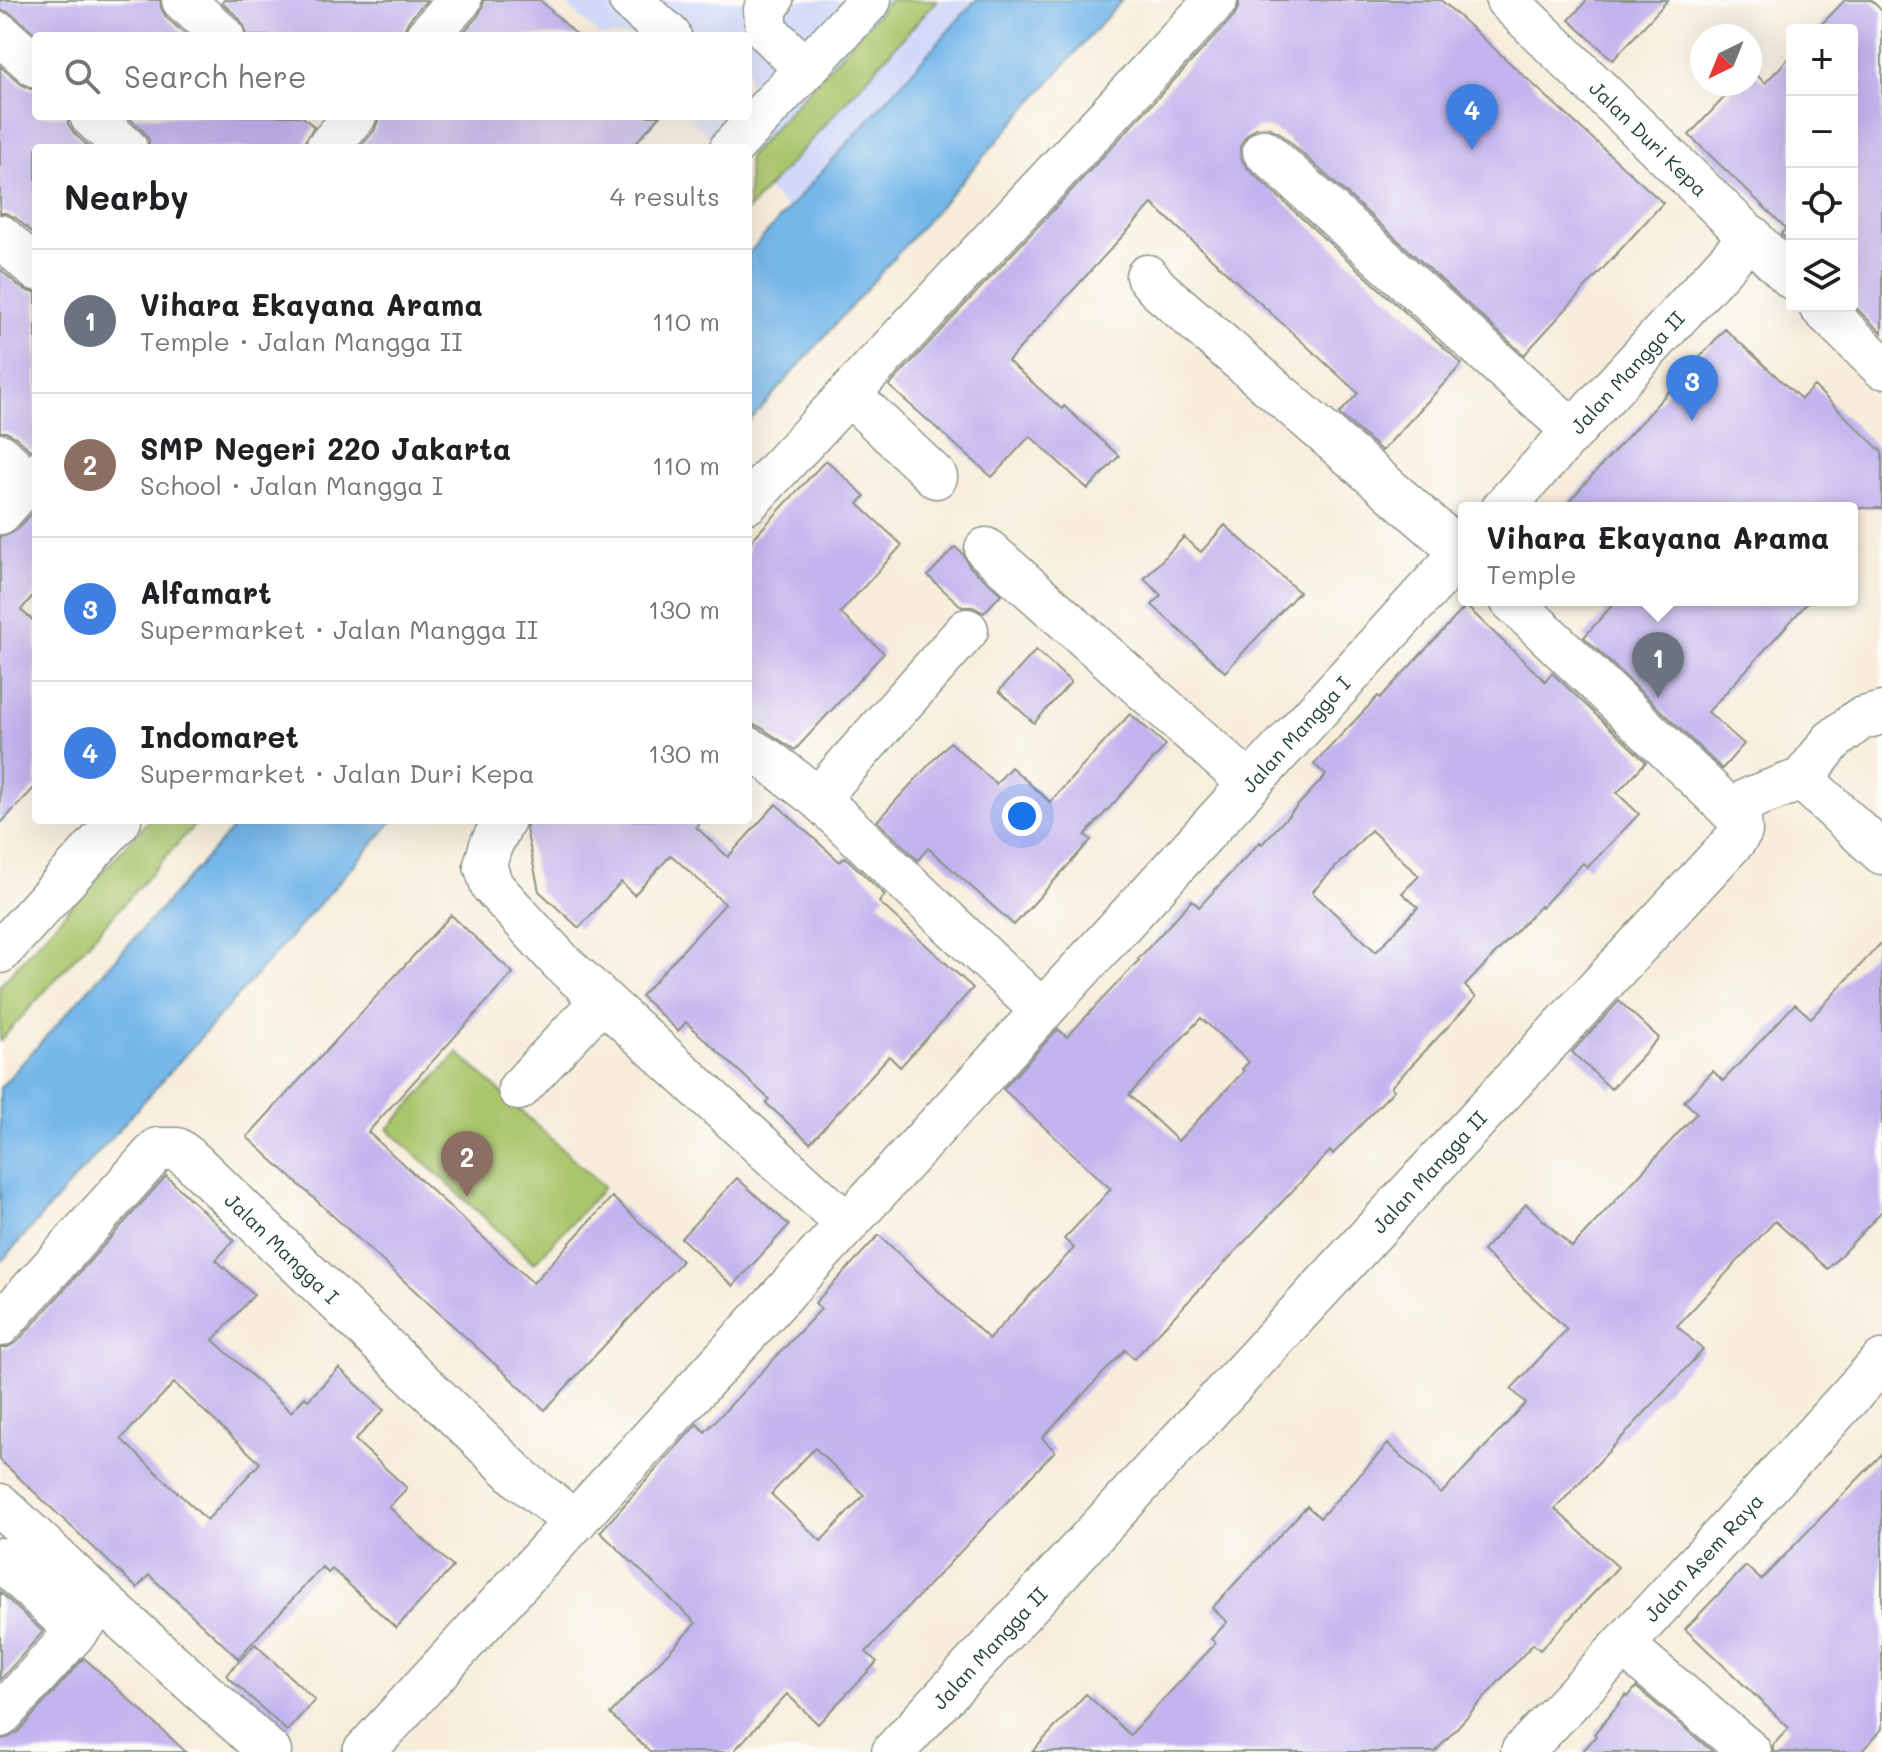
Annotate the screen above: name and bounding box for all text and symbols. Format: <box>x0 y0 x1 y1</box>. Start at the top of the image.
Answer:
north arrow <box>1690 24 1762 96</box>
map controls <box>1786 24 1858 312</box>
button: + <box>1786 24 1858 96</box>
search box <box>32 32 752 120</box>
icon: search <box>60 54 104 98</box>
text: Search here <box>124 56 307 96</box>
street label: Jalan Duri Kepa <box>1584 75 1713 202</box>
pin: 4 <box>1446 84 1498 150</box>
button: − <box>1786 96 1858 168</box>
button: locate <box>1786 168 1858 240</box>
text: Nearby <box>64 174 189 219</box>
text: 4 results <box>610 179 720 213</box>
button: layers <box>1786 240 1858 312</box>
text: Vihara Ekayana Arama <box>140 284 483 324</box>
text: 1 <box>84 304 96 338</box>
text: 110 m <box>652 304 720 338</box>
street label: Jalan Mangga II <box>1564 305 1690 439</box>
text: Temple · Jalan Mangga II <box>140 324 463 358</box>
pin: 3 <box>1666 355 1718 421</box>
text: SMP Negeri 220 Jakarta <box>140 428 511 468</box>
text: 2 <box>83 448 97 482</box>
text: 110 m <box>652 448 720 482</box>
text: School · Jalan Mangga I <box>140 468 443 502</box>
popup <box>1458 502 1858 606</box>
text: Vihara Ekayana Arama <box>1487 517 1829 557</box>
text: Temple <box>1487 557 1577 591</box>
text: Alfamart <box>140 572 271 612</box>
text: 3 <box>82 592 98 626</box>
text: 130 m <box>648 592 720 626</box>
text: Supermarket · Jalan Mangga II <box>140 612 538 646</box>
pin: 1 <box>1632 632 1684 698</box>
street label: Jalan Mangga I <box>1236 670 1356 798</box>
text: Indomaret <box>140 716 299 756</box>
text: 4 <box>82 736 98 770</box>
text: 130 m <box>648 736 720 770</box>
text: Supermarket · Jalan Duri Kepa <box>140 756 535 790</box>
your location <box>1002 796 1042 836</box>
street label: Jalan Mangga II <box>1366 1105 1492 1238</box>
pin: 2 <box>441 1131 493 1197</box>
street label: Jalan Mangga I <box>220 1187 345 1309</box>
street label: Jalan Asem Raya <box>1638 1487 1768 1627</box>
street label: Jalan Mangga II <box>926 1581 1052 1714</box>

